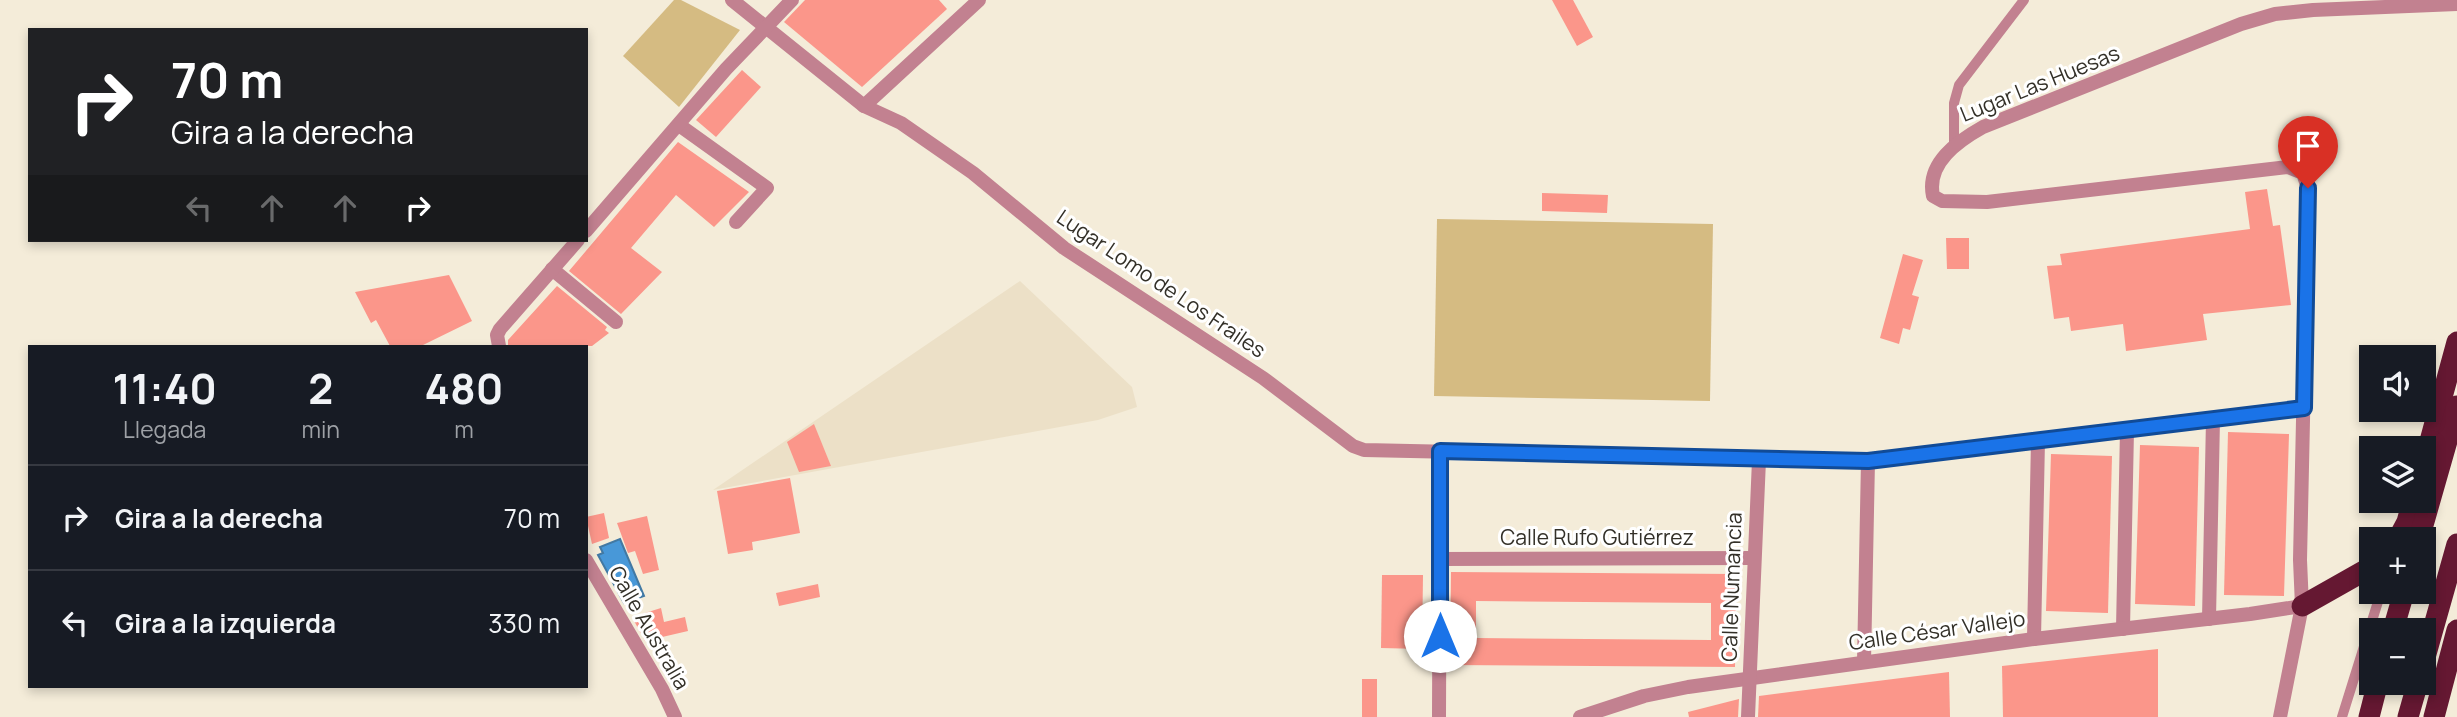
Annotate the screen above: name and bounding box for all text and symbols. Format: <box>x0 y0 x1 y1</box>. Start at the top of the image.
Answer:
street label: Lugar Las Huesas <box>1956 38 2123 128</box>
text: 70 m <box>171 46 283 113</box>
icon: right <box>56 56 147 147</box>
text: Gira a la derecha <box>171 110 414 154</box>
pin <box>2278 116 2338 188</box>
icon: arrive <box>2289 127 2327 165</box>
icon: left <box>180 189 218 227</box>
icon: ahead <box>253 189 291 227</box>
icon: ahead <box>326 189 364 227</box>
icon: right <box>399 189 437 227</box>
street label: Lugar Lomo de Los Frailes <box>1052 203 1271 364</box>
map controls <box>2359 345 2436 695</box>
button: sound <box>2359 345 2436 422</box>
text: 11:40 <box>113 359 217 417</box>
text: 2 <box>308 359 333 417</box>
text: 480 <box>425 359 503 417</box>
text: Llegada <box>123 413 206 445</box>
text: min <box>301 413 340 445</box>
text: m <box>454 413 474 445</box>
button: layers <box>2359 436 2436 513</box>
icon: right <box>56 499 94 537</box>
text: Gira a la derecha <box>115 500 323 536</box>
text: 70 m <box>504 500 560 536</box>
street label: Calle Numancia <box>1714 512 1748 662</box>
street label: Calle Rufo Gutiérrez <box>1500 523 1694 551</box>
button: + <box>2359 527 2436 604</box>
street label: Calle Australia <box>603 561 697 694</box>
position arrow <box>1403 599 1477 673</box>
icon: left <box>56 604 94 642</box>
street label: Calle César Vallejo <box>1847 604 2027 656</box>
text: Gira a la izquierda <box>115 605 336 641</box>
text: 330 m <box>488 605 560 641</box>
button: − <box>2359 618 2436 695</box>

